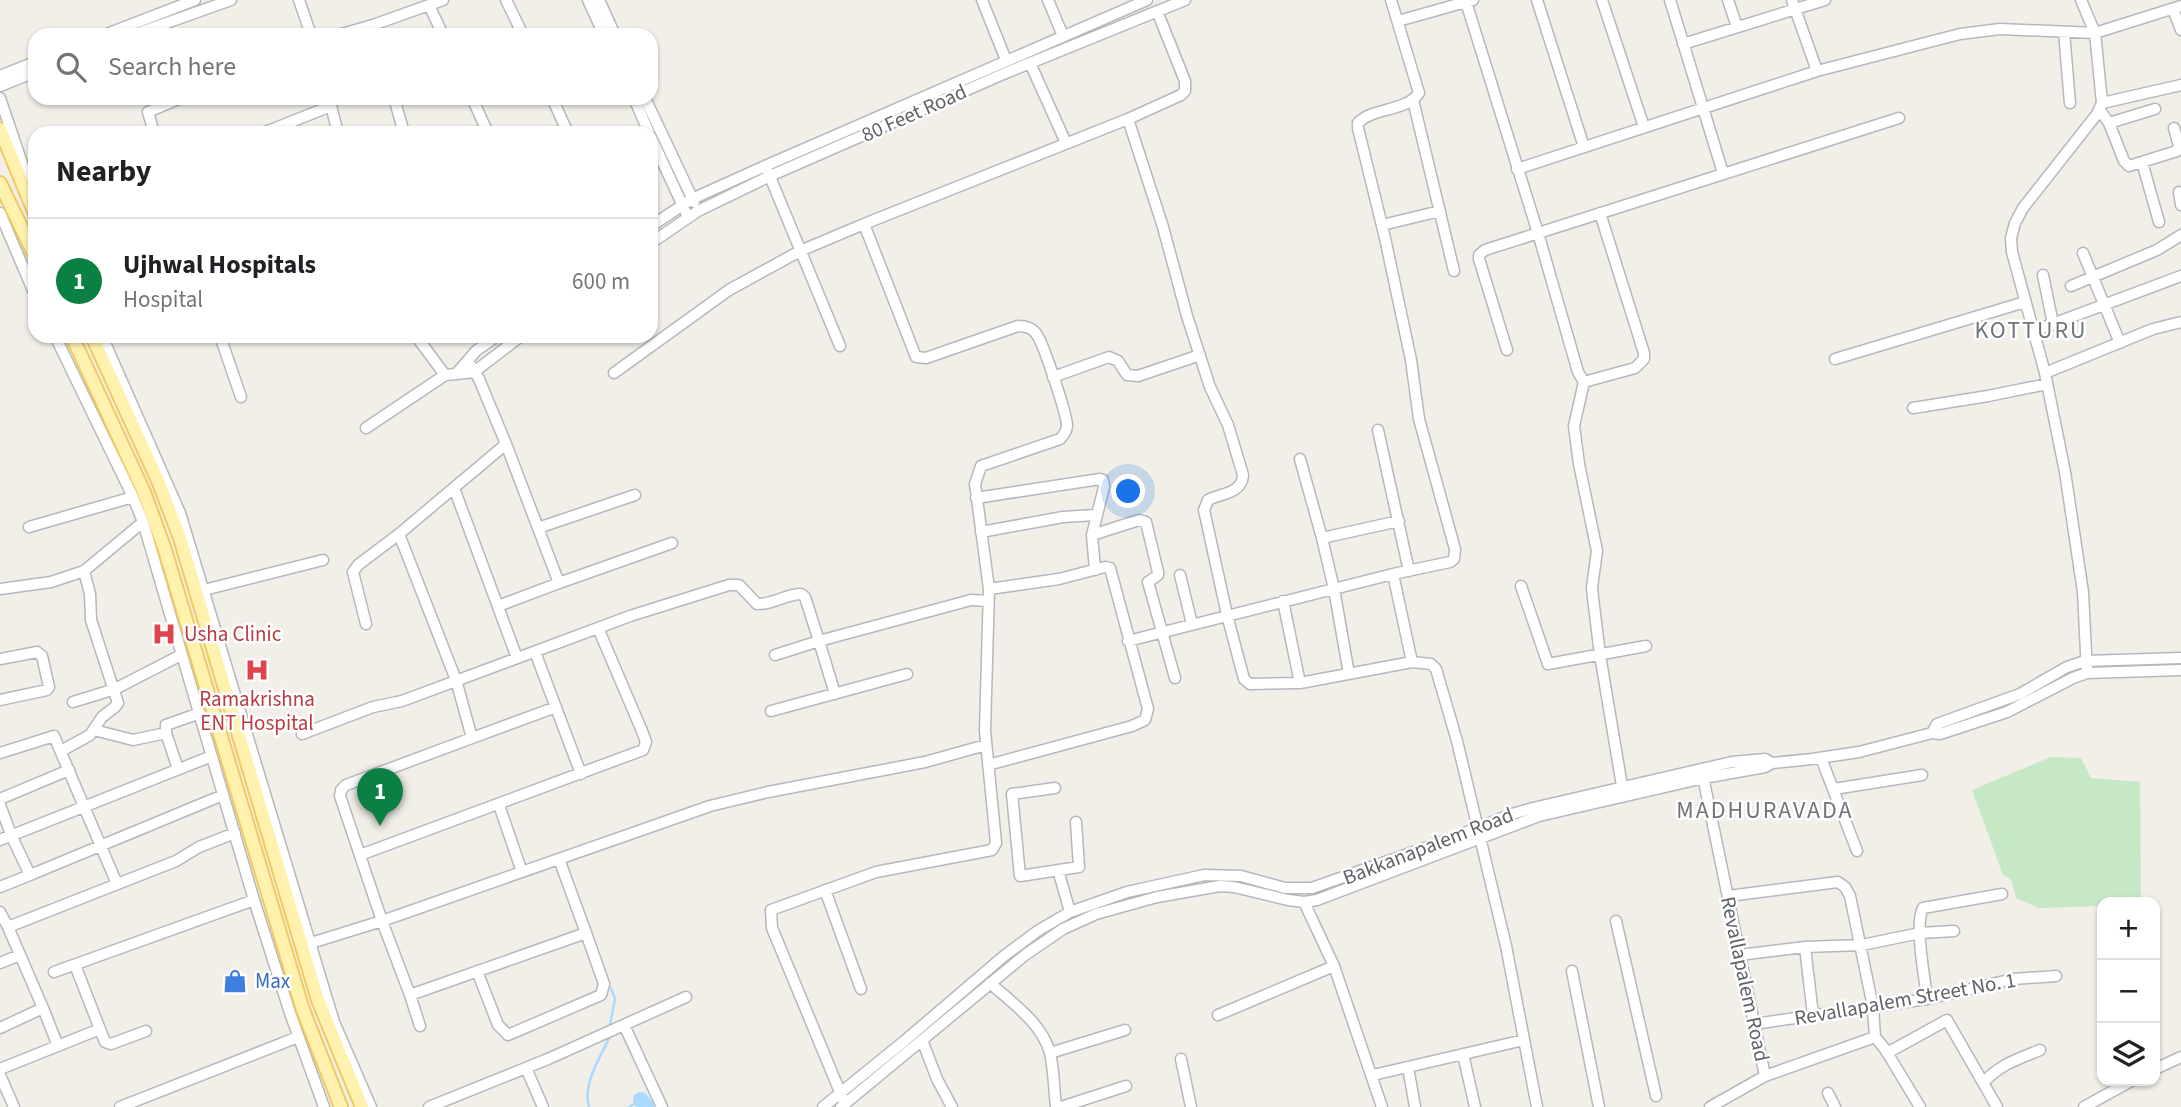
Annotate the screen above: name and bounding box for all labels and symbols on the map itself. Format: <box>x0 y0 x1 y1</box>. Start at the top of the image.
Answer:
street label: 80 Feet Road <box>857 76 971 150</box>
district label: KOTTURU <box>1974 313 2088 348</box>
your location <box>1111 474 1145 508</box>
place label: Usha Clinic <box>184 619 282 649</box>
hospital icon: Usha Clinic <box>150 620 178 648</box>
hospital icon: Ramakrishna ENT Hospital <box>243 656 271 684</box>
place label: Ramakrishna ENT Hospital <box>199 684 315 738</box>
pin: 1 <box>357 768 403 826</box>
district label: MADHURAVADA <box>1676 793 1854 828</box>
street label: Bakkanapalem Road <box>1338 800 1518 892</box>
street label: Revallapalem Road <box>1713 894 1777 1064</box>
street label: Revallapalem Street No. 1 <box>1792 965 2018 1033</box>
place label: Max <box>255 966 291 996</box>
shop icon: Max <box>221 967 249 995</box>

